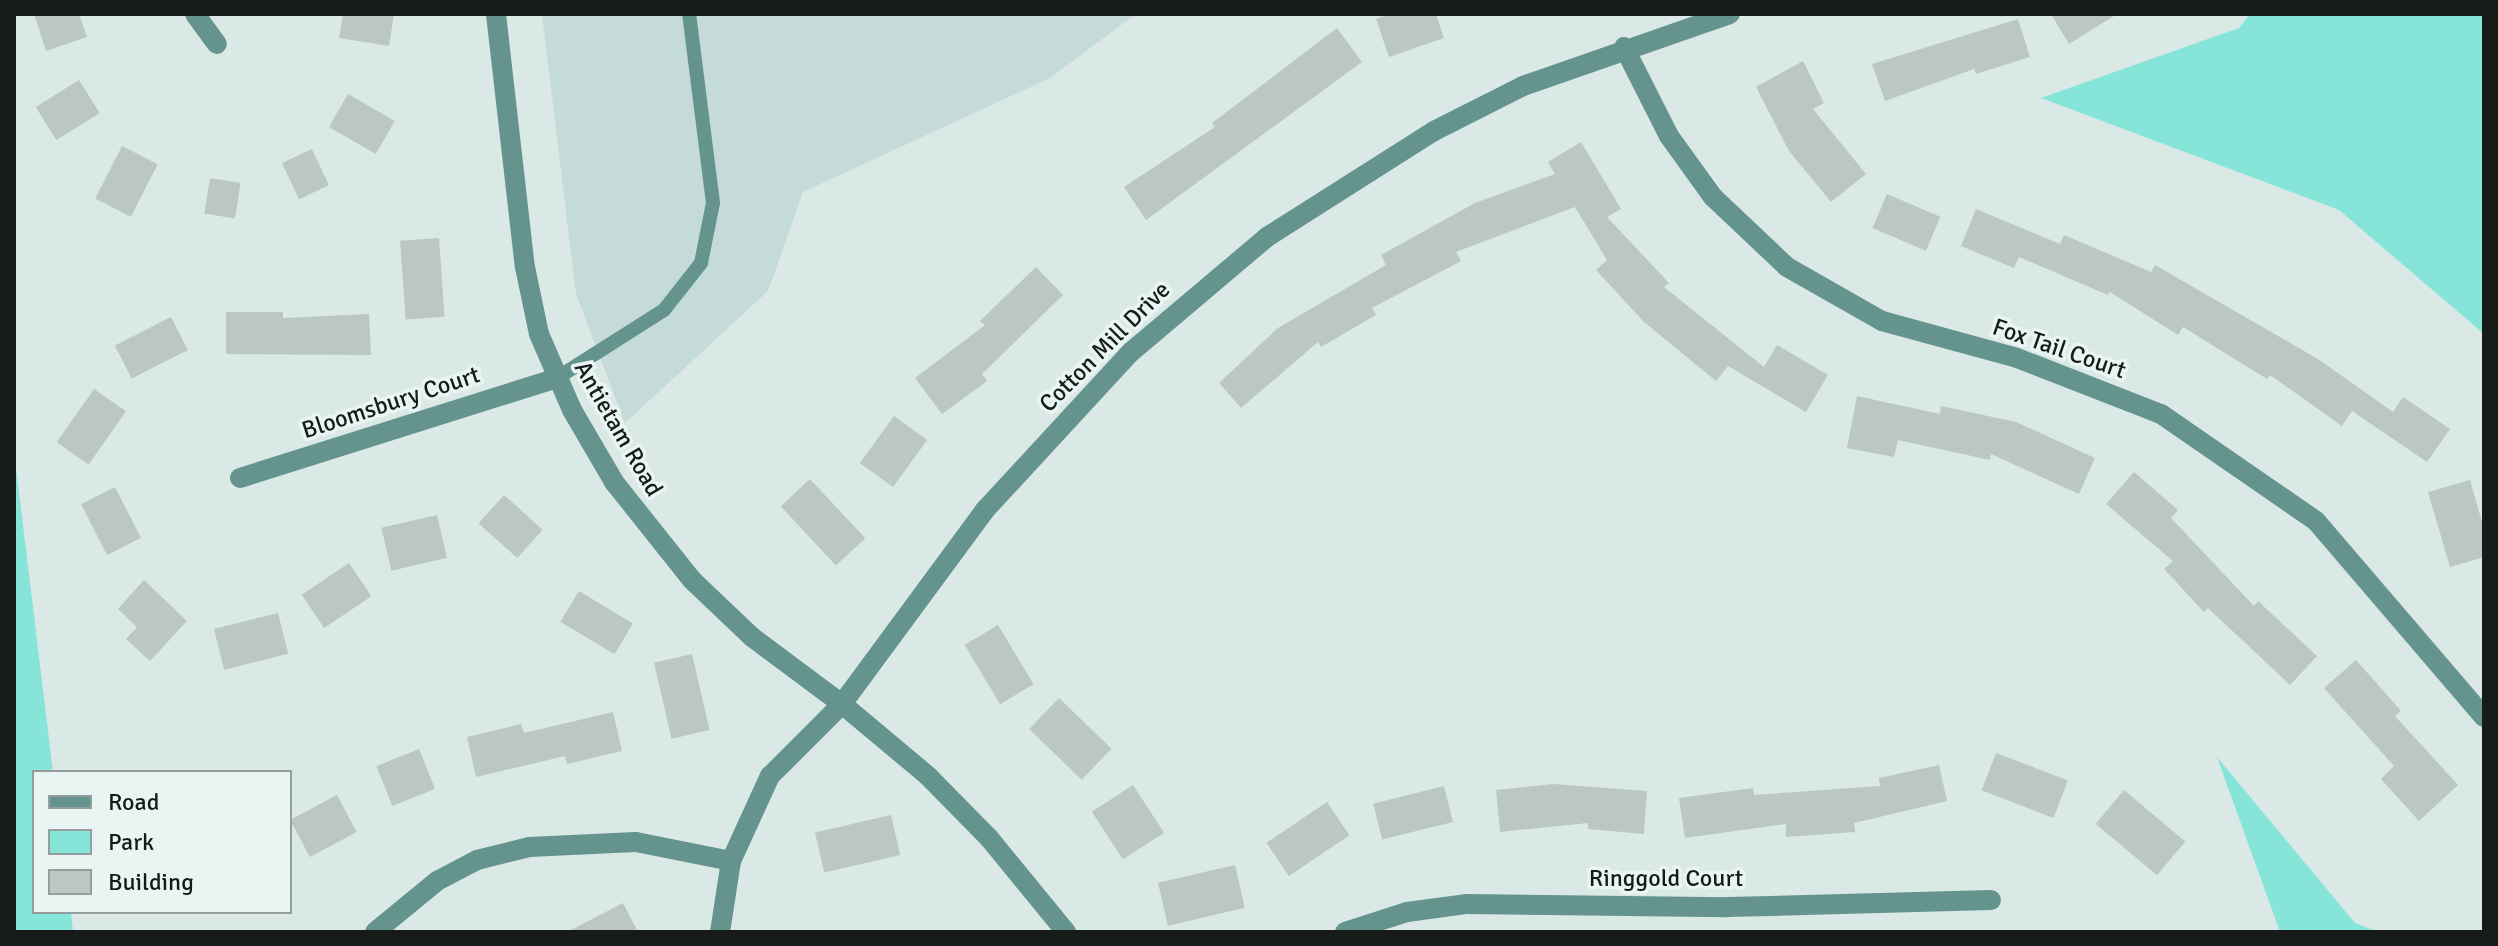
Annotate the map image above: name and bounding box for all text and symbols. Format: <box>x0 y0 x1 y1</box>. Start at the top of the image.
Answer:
street label: Cotton Mill Drive <box>1034 276 1176 418</box>
street label: Fox Tail Court <box>1989 313 2129 385</box>
street label: Antietam Road <box>568 356 668 502</box>
street label: Bloomsbury Court <box>298 361 484 445</box>
legend <box>32 770 292 914</box>
text: Road <box>108 787 159 817</box>
text: Park <box>108 827 154 857</box>
street label: Ringgold Court <box>1589 865 1743 893</box>
text: Building <box>108 867 194 897</box>

